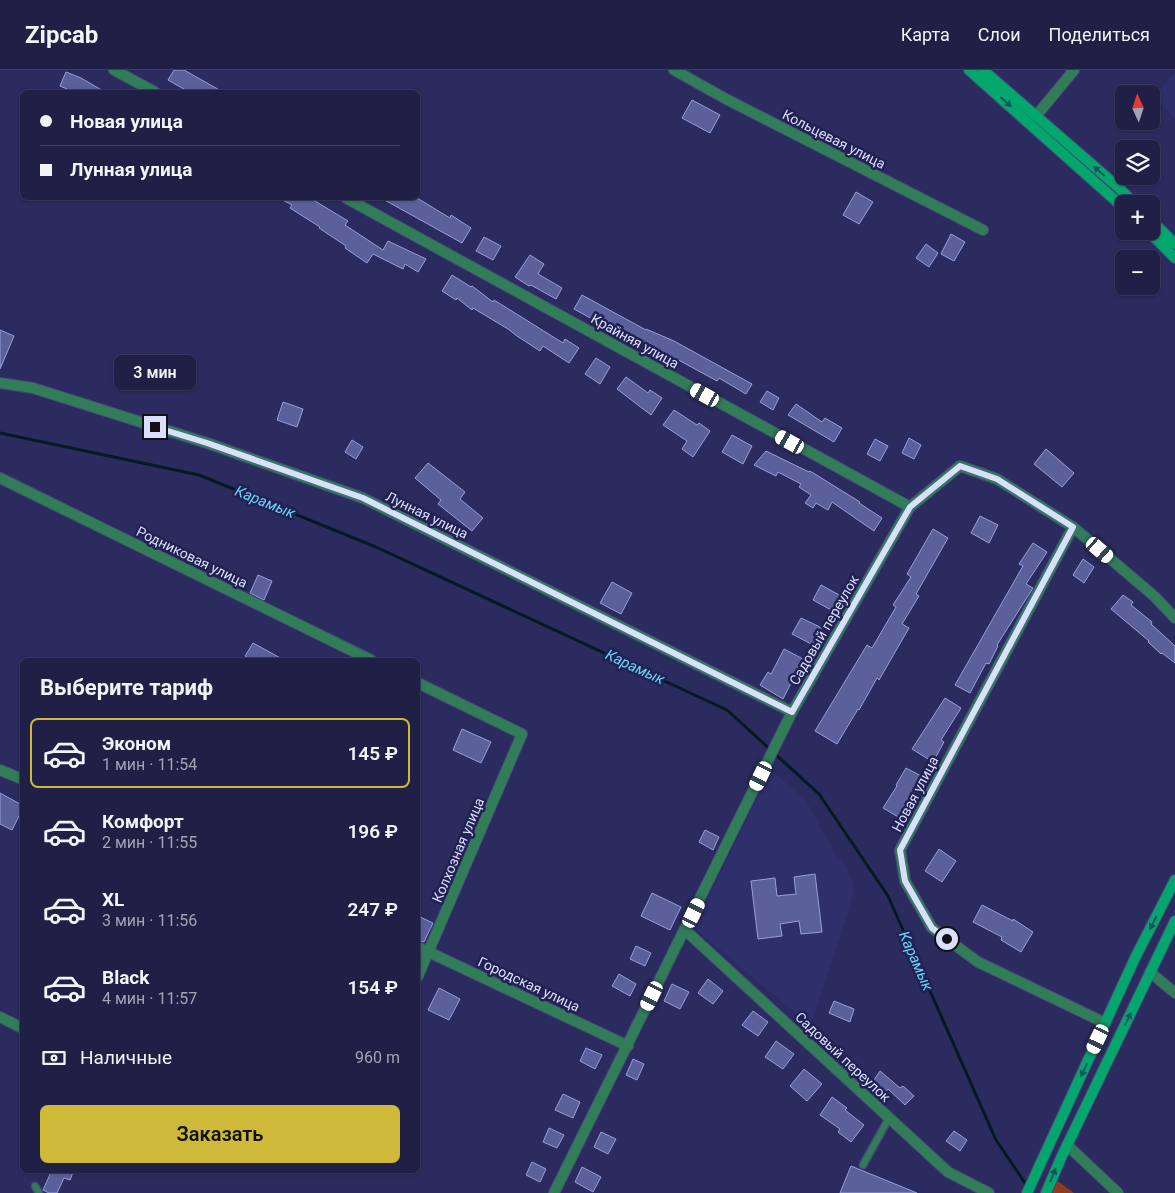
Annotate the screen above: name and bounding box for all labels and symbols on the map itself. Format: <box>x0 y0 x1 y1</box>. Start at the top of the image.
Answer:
north arrow <box>1115 85 1160 130</box>
one-way arrow <box>1000 96 1012 107</box>
street label: Кольцевая улица <box>780 106 888 172</box>
one-way arrow <box>1093 165 1106 176</box>
street label: Крайняя улица <box>588 310 682 372</box>
callout: 3 мин <box>114 354 196 390</box>
car <box>688 381 721 409</box>
route end <box>144 416 166 438</box>
car <box>773 428 806 456</box>
water label: Карамык <box>232 482 299 523</box>
street label: Лунная улица <box>383 488 471 542</box>
street label: Родниковая улица <box>134 523 250 591</box>
car <box>1083 534 1116 566</box>
street label: Садовый переулок <box>786 572 862 688</box>
water label: Карамык <box>602 645 669 689</box>
street label: Новая улица <box>888 754 942 834</box>
car <box>747 759 774 793</box>
street label: Колхозная улица <box>429 795 487 905</box>
car <box>680 896 707 930</box>
one-way arrow <box>1149 916 1157 931</box>
water label: Карамык <box>895 928 938 995</box>
route start <box>936 928 958 950</box>
street label: Городская улица <box>476 953 582 1015</box>
car <box>638 979 665 1013</box>
street label: Садовый переулок <box>792 1009 894 1106</box>
one-way arrow <box>1124 1012 1132 1026</box>
car <box>1084 1022 1111 1056</box>
one-way arrow <box>1079 1063 1088 1078</box>
one-way arrow <box>1050 1168 1058 1182</box>

